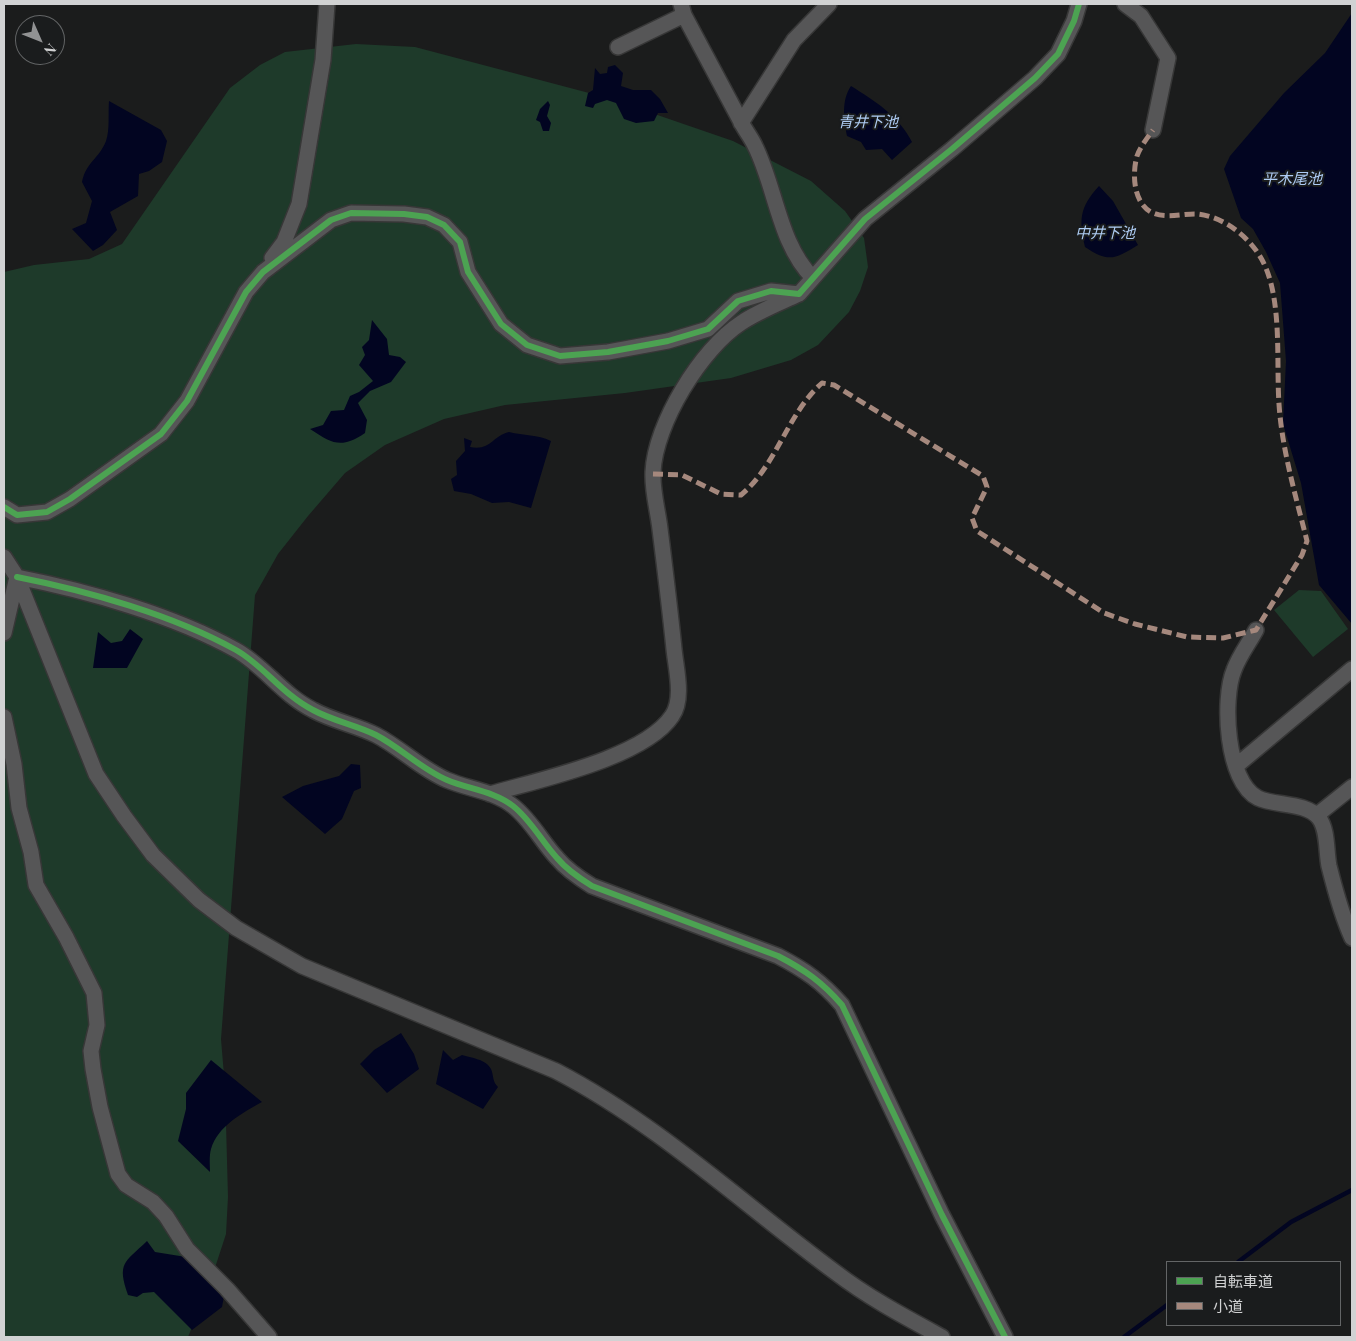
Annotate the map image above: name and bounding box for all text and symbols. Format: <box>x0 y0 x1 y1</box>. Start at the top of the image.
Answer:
north arrow <box>15 15 65 65</box>
text: N <box>40 40 61 60</box>
water label: 青井下池 <box>838 113 898 131</box>
water label: 平木尾池 <box>1262 170 1322 188</box>
water label: 中井下池 <box>1075 224 1135 242</box>
legend <box>1166 1261 1341 1326</box>
text: 自転車道 <box>1213 1271 1273 1291</box>
text: 小道 <box>1213 1296 1243 1316</box>

